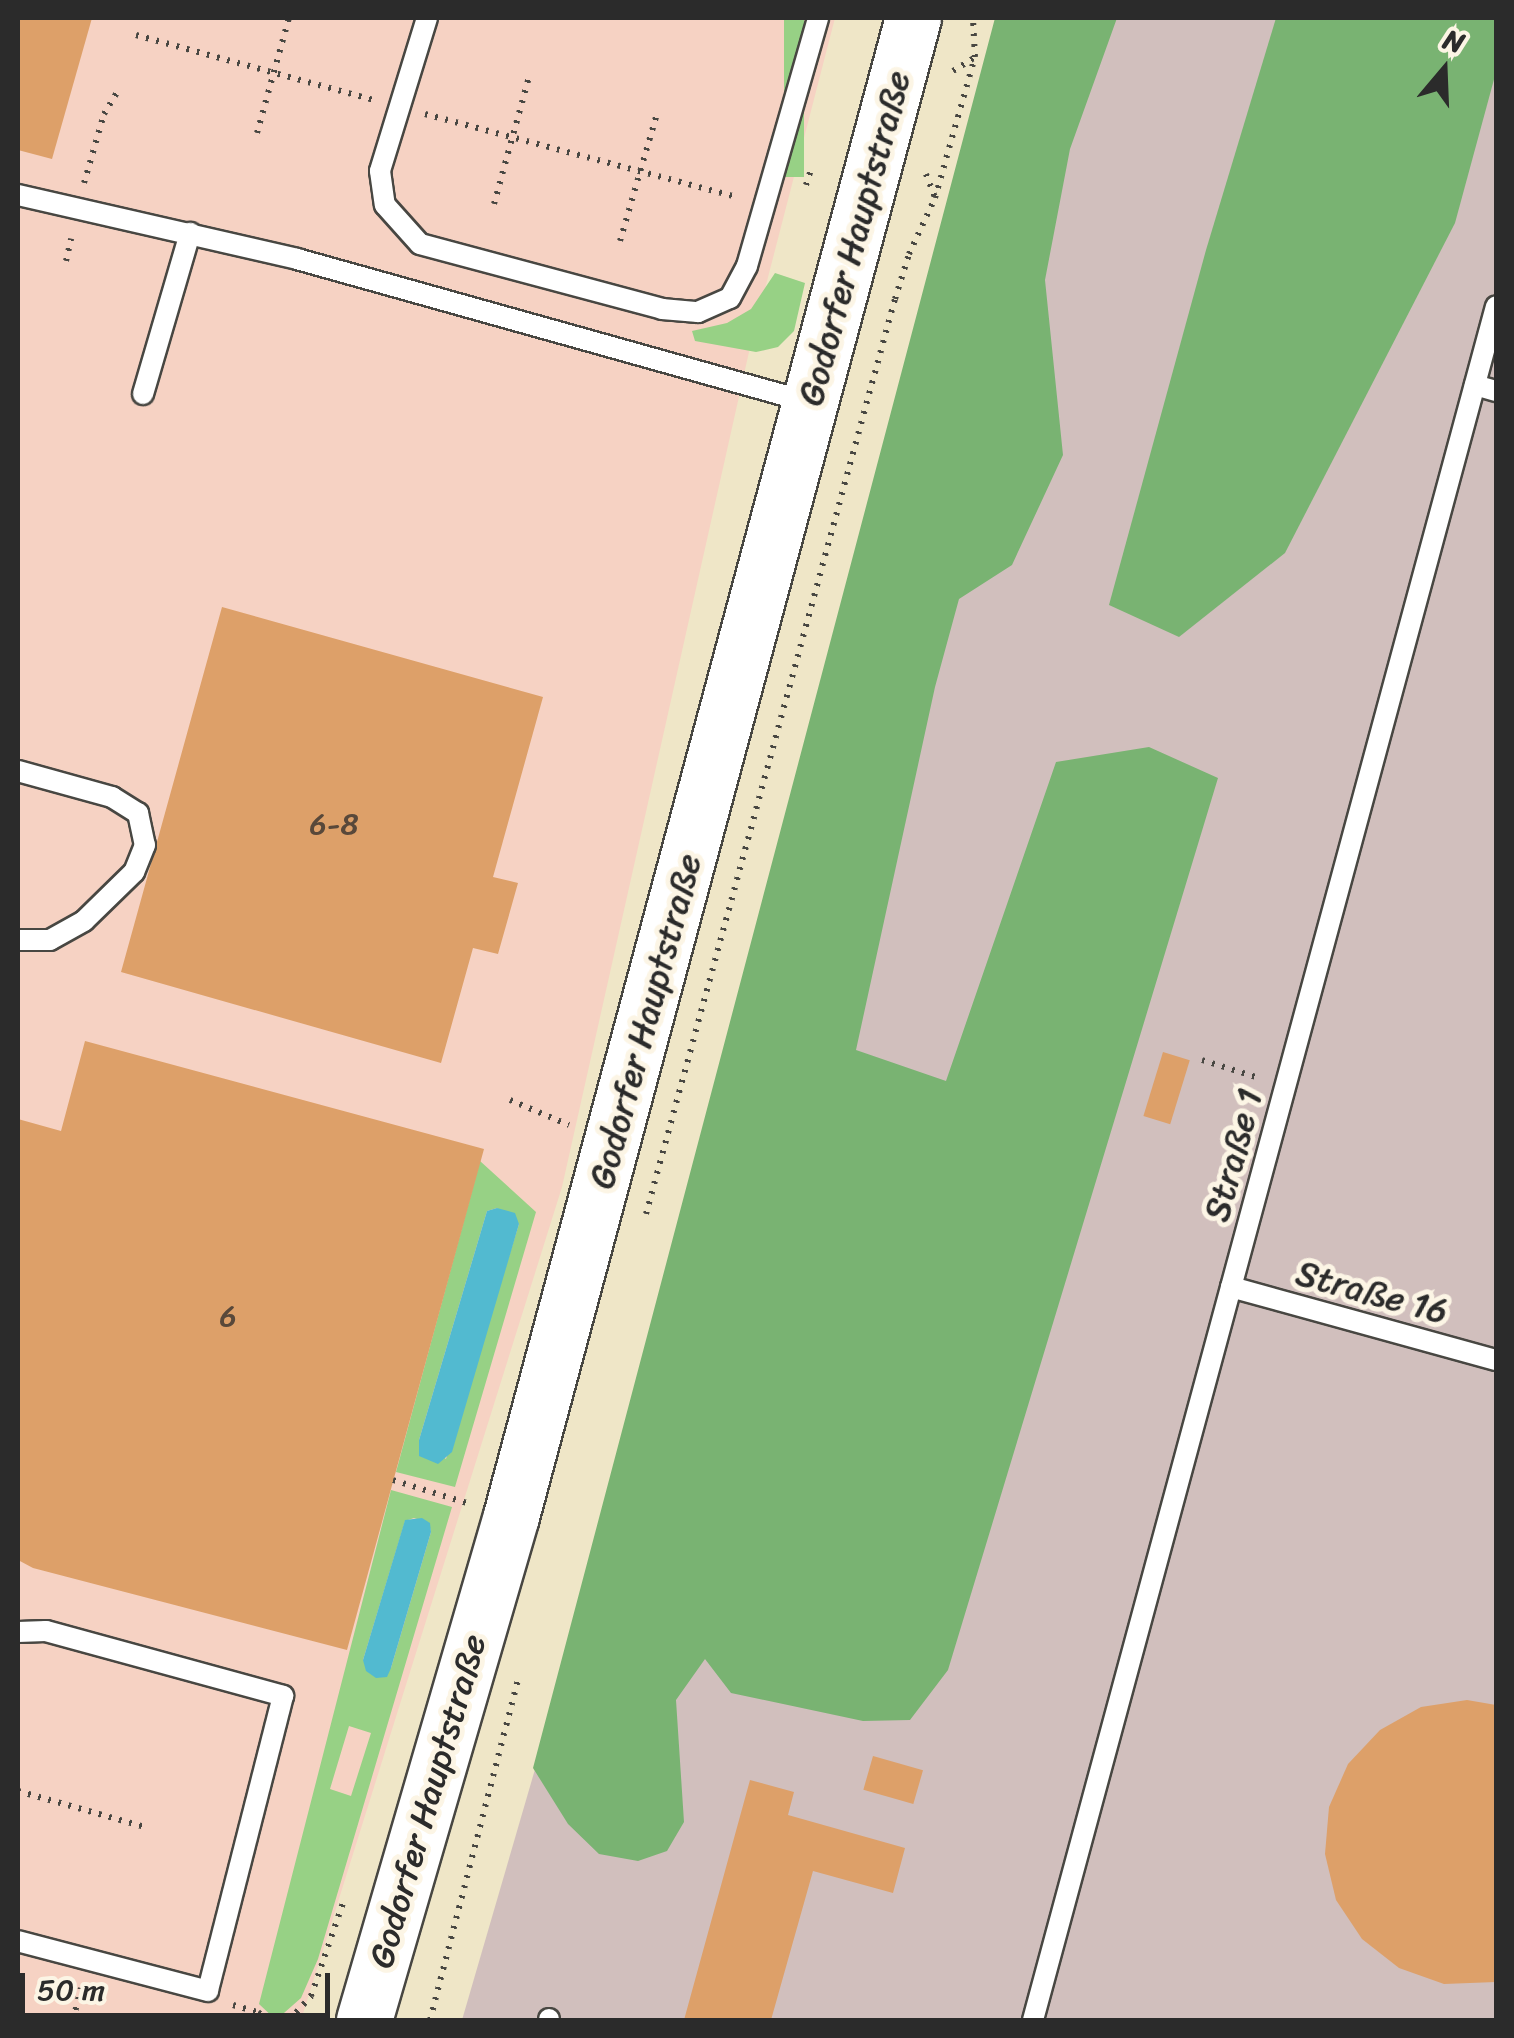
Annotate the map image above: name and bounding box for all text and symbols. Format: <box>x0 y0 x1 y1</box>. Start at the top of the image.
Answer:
text: N <box>1437 15 1471 67</box>
north arrow <box>1394 20 1494 120</box>
street label: Godorfer Hauptstraße <box>789 66 919 410</box>
house number: 6-8 <box>309 806 359 842</box>
street label: Godorfer Hauptstraße <box>580 849 710 1193</box>
street label: Straße 1 <box>1195 1084 1271 1226</box>
street label: Straße 16 <box>1292 1252 1452 1332</box>
house number: 6 <box>219 1298 237 1334</box>
street label: Godorfer Hauptstraße <box>359 1630 495 1972</box>
scale bar <box>25 1953 335 2015</box>
text: 50 m <box>37 1963 105 2017</box>

